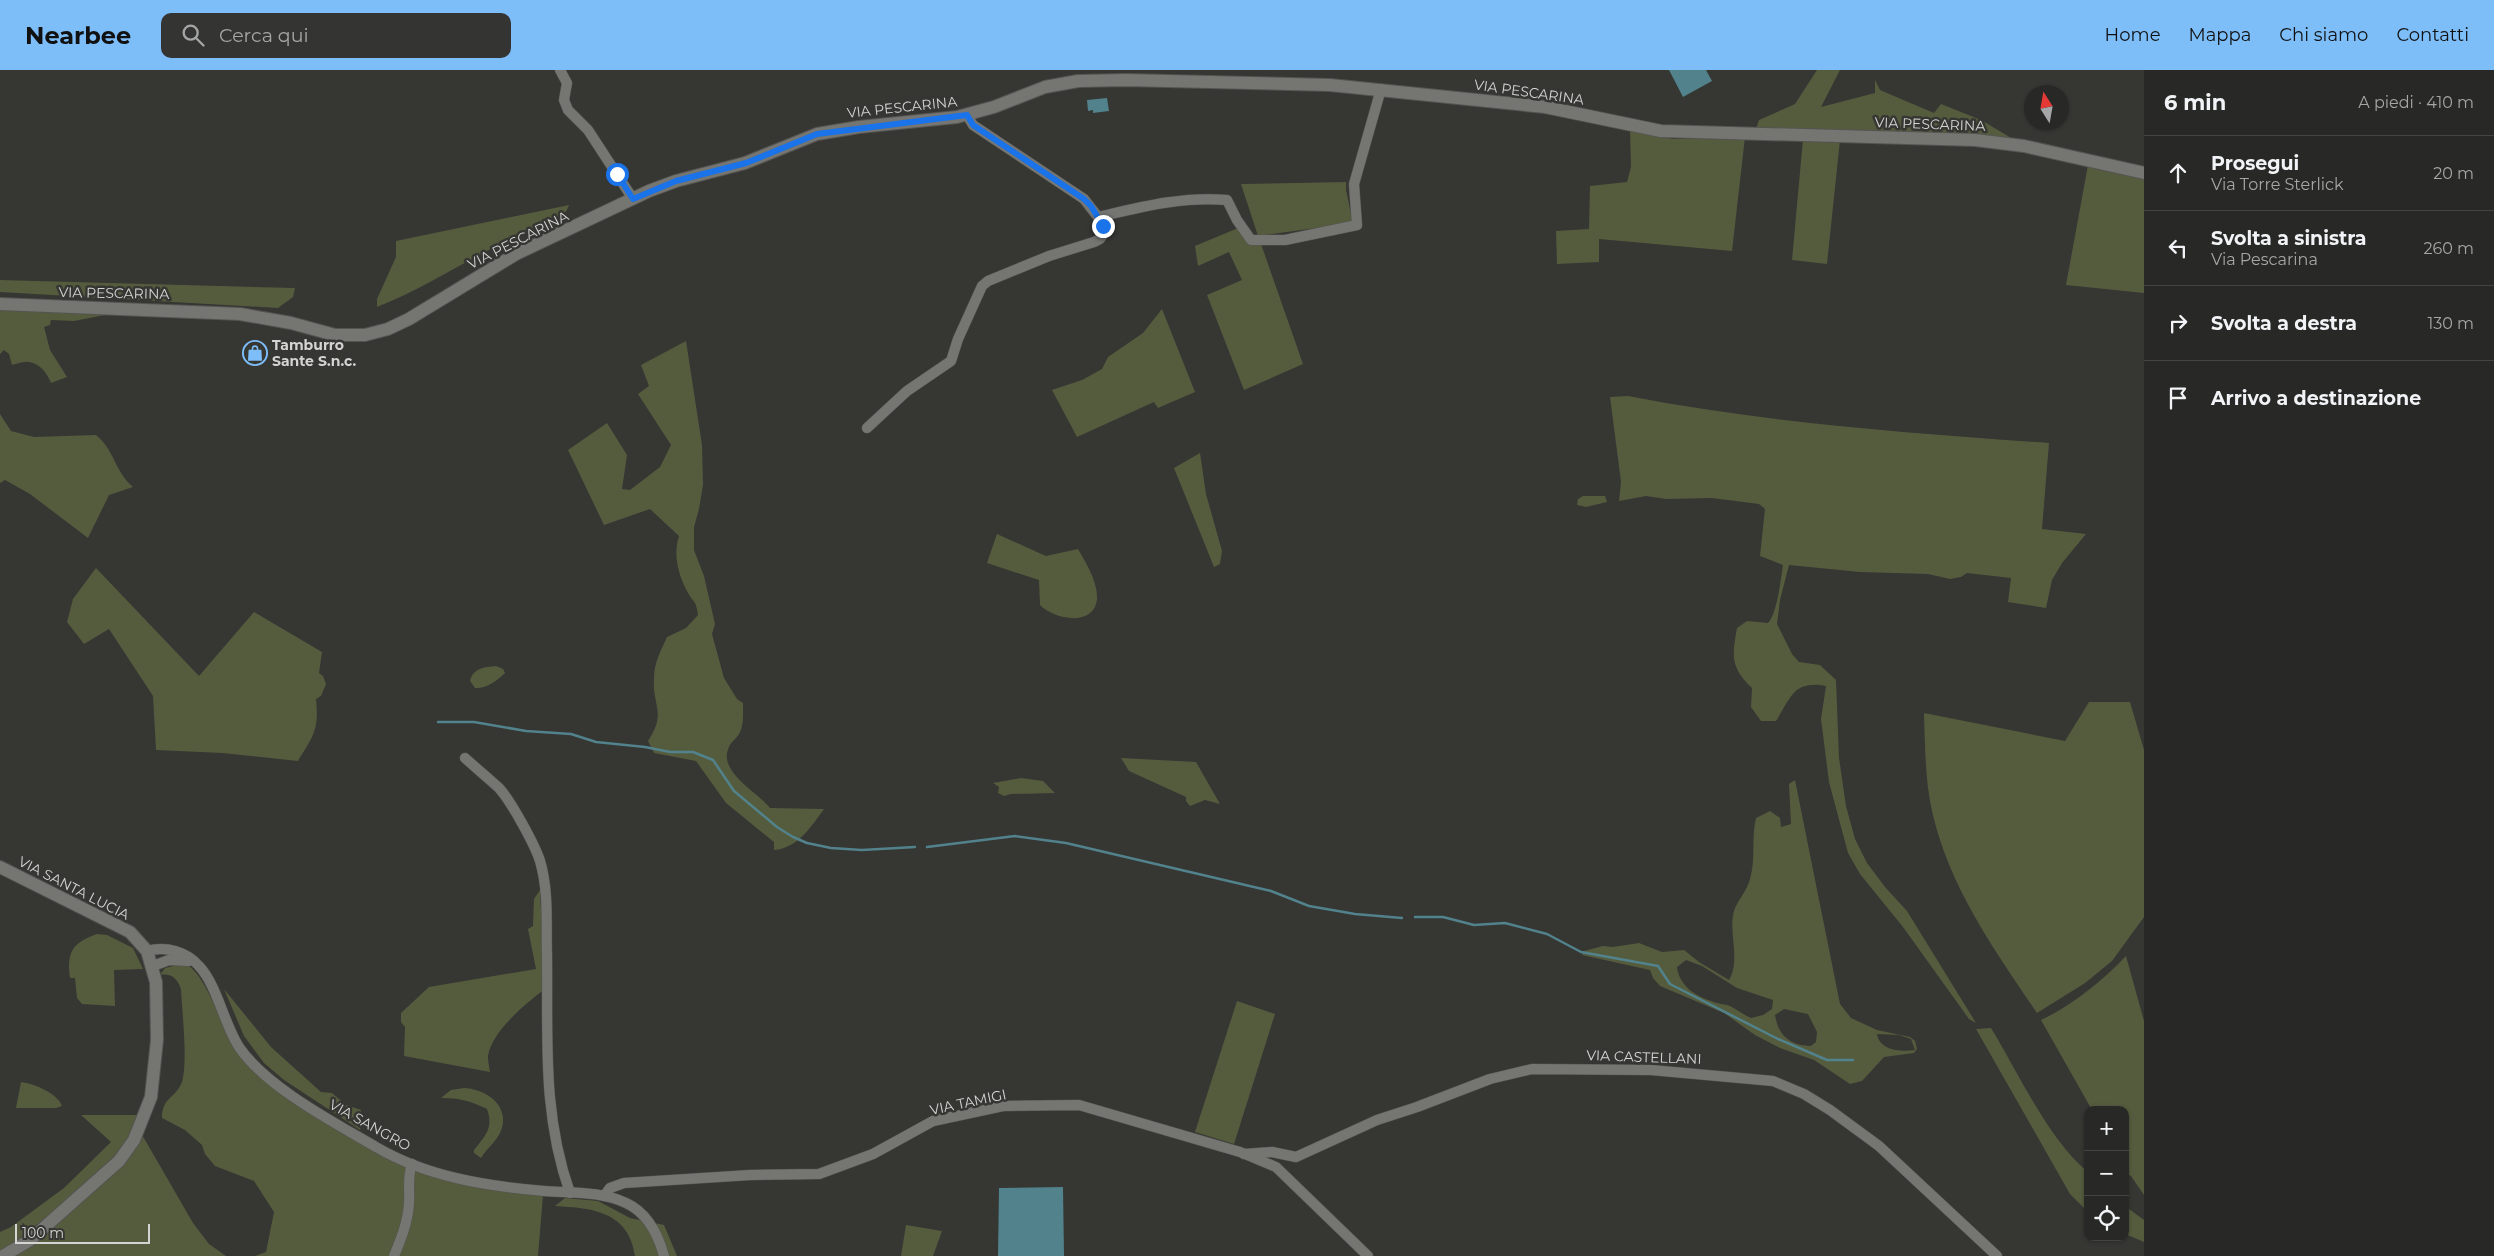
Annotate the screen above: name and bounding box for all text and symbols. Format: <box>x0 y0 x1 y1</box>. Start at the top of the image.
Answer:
search box <box>161 13 511 58</box>
text: Nearbee <box>25 21 131 50</box>
icon: search <box>179 21 207 49</box>
text: Cerca qui <box>219 24 309 47</box>
text: Home <box>2105 24 2161 46</box>
text: Mappa <box>2189 24 2251 46</box>
text: Chi siamo <box>2279 24 2368 46</box>
text: Contatti <box>2396 24 2469 46</box>
street label: VIA PESCARINA <box>1473 75 1586 109</box>
north arrow <box>2024 85 2069 130</box>
text: 6 min <box>2164 90 2226 115</box>
street label: VIA PESCARINA <box>846 92 959 122</box>
text: A piedi · 410 m <box>2358 93 2474 112</box>
street label: VIA PESCARINA <box>1874 113 1987 135</box>
text: Prosegui <box>2211 152 2299 175</box>
icon: ahead <box>2164 159 2192 187</box>
route start <box>606 163 629 186</box>
text: 20 m <box>2433 164 2474 183</box>
text: Via Torre Sterlick <box>2211 175 2344 194</box>
street label: VIA PESCARINA <box>465 206 572 273</box>
route end <box>1092 215 1115 238</box>
text: Svolta a sinistra <box>2211 227 2366 250</box>
icon: left <box>2164 234 2192 262</box>
text: 260 m <box>2423 239 2474 258</box>
text: Via Pescarina <box>2211 250 2318 269</box>
street label: VIA PESCARINA <box>58 283 171 303</box>
icon: right <box>2164 309 2192 337</box>
text: Svolta a destra <box>2211 312 2357 335</box>
text: 130 m <box>2427 314 2474 333</box>
place label: Tamburro Sante S.n.c. <box>272 336 357 370</box>
shop icon: Tamburro Sante S.n.c. <box>242 340 268 366</box>
icon: arrive <box>2164 384 2192 412</box>
text: Arrivo a destinazione <box>2211 387 2421 410</box>
street label: VIA SANTA LUCIA <box>16 852 133 924</box>
street label: VIA CASTELLANI <box>1586 1046 1702 1068</box>
street label: VIA TAMIGI <box>928 1085 1008 1119</box>
street label: VIA SANGRO <box>326 1095 414 1155</box>
map controls <box>2084 1106 2129 1241</box>
button: + <box>2084 1106 2129 1151</box>
button: − <box>2084 1151 2129 1196</box>
button: locate <box>2084 1196 2129 1241</box>
scale bar <box>15 1221 150 1244</box>
text: 100 m <box>22 1224 64 1242</box>

